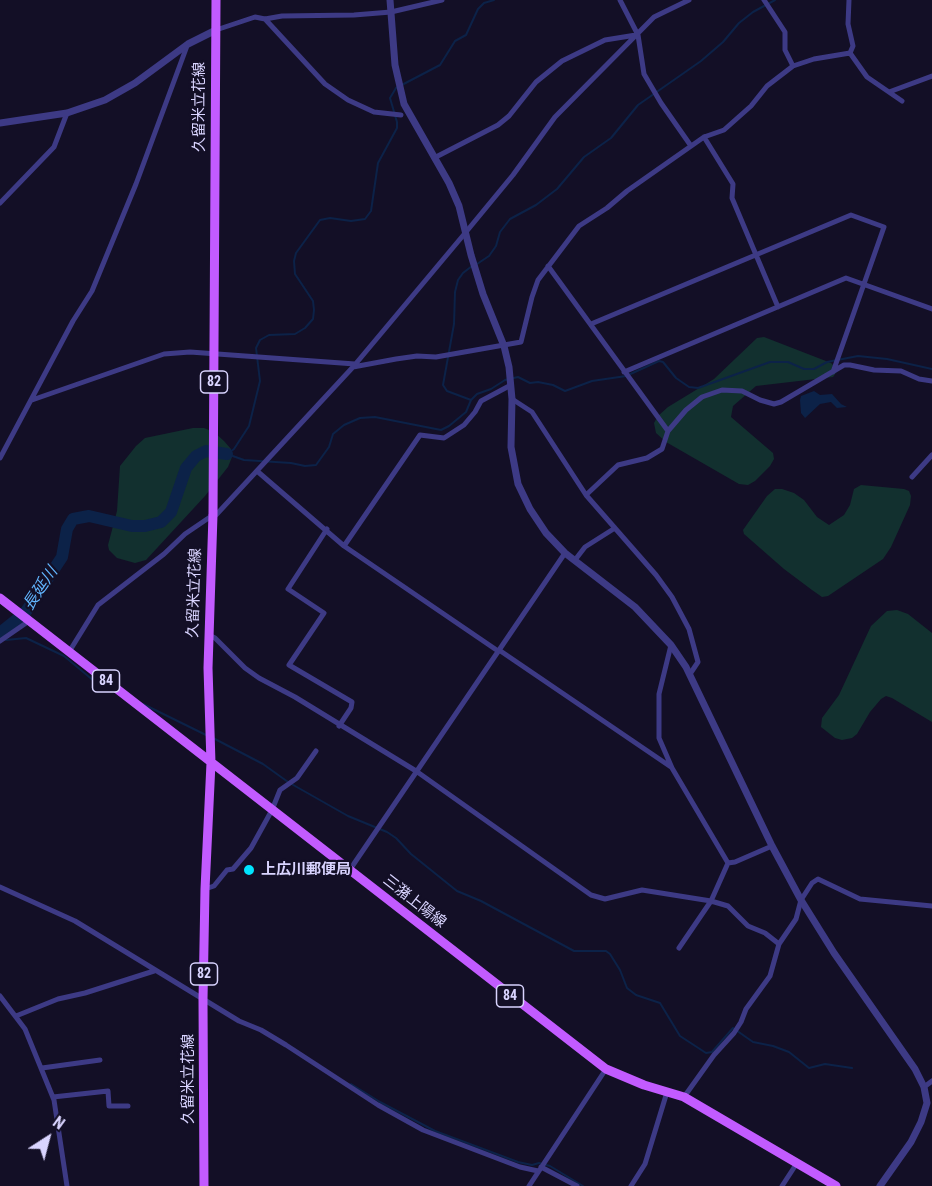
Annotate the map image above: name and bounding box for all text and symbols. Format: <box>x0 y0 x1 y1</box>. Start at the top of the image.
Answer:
street label: 久留米立花線 <box>191 62 209 152</box>
road number: 82 <box>200 371 228 393</box>
street label: 久留米立花線 <box>184 548 206 638</box>
water label: 長延川 <box>20 564 62 614</box>
road number: 84 <box>92 670 120 692</box>
place label: 上広川郵便局 <box>261 861 351 879</box>
marker: 上広川郵便局 <box>242 863 256 877</box>
street label: 三潴上陽線 <box>379 872 449 932</box>
road number: 82 <box>190 963 218 985</box>
road number: 84 <box>496 985 524 1007</box>
street label: 久留米立花線 <box>180 1034 198 1124</box>
north arrow <box>18 1108 78 1168</box>
text: N <box>49 1112 68 1134</box>

